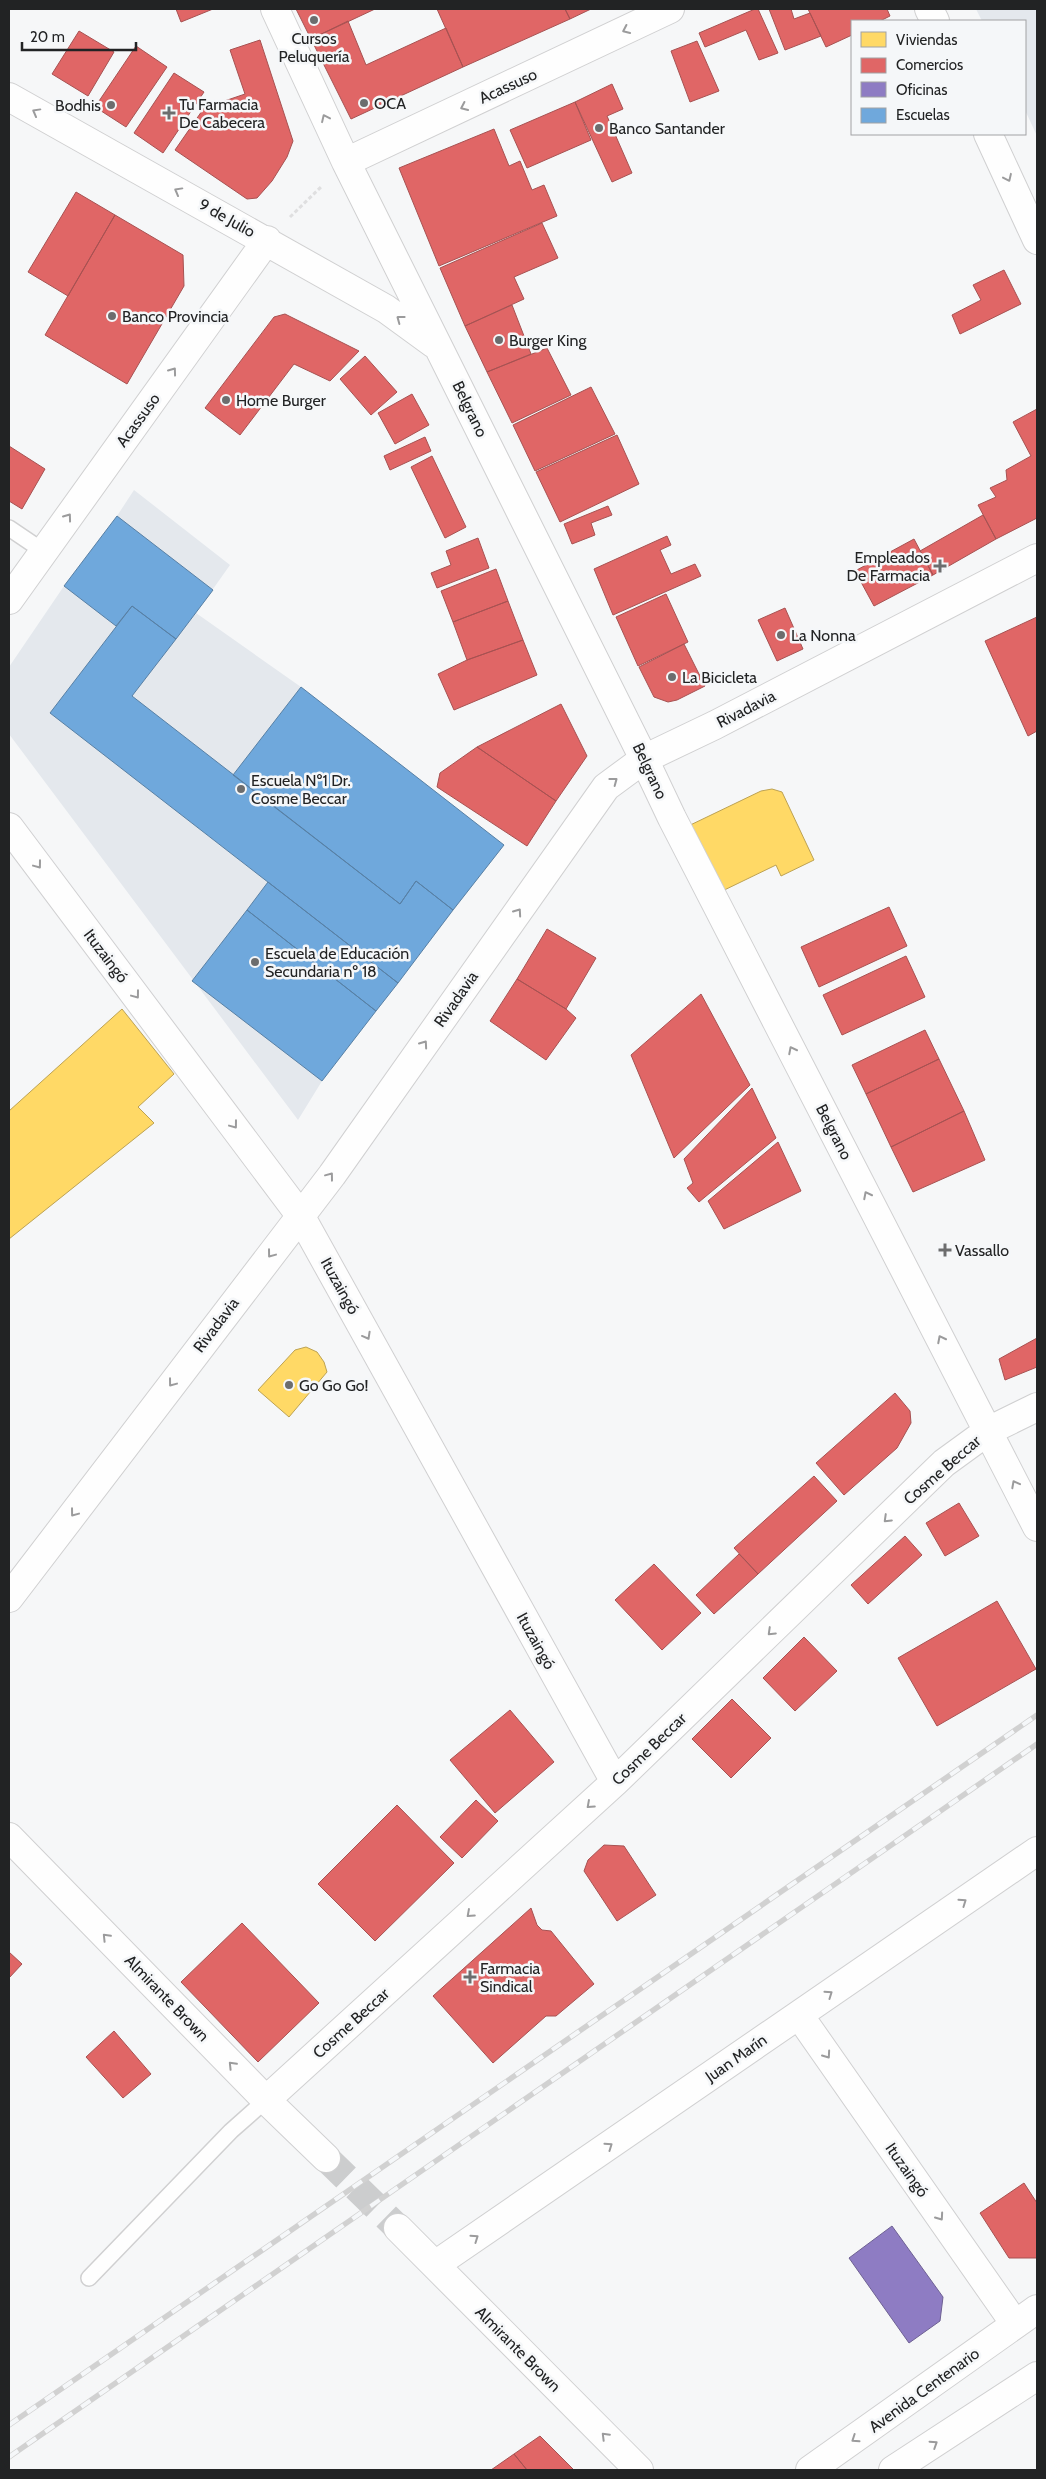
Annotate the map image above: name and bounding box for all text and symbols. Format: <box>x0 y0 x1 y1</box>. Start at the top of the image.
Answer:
marker: Cursos Peluquería <box>308 14 320 26</box>
scale bar <box>22 20 136 52</box>
legend <box>851 20 1026 135</box>
one-way arrow <box>622 23 631 34</box>
text: 20 m <box>30 28 65 46</box>
place label: Cursos Peluquería <box>279 29 350 66</box>
text: Viviendas <box>896 31 957 49</box>
text: Comercios <box>896 56 963 74</box>
street label: Acassuso <box>476 64 540 108</box>
text: Oficinas <box>896 81 947 99</box>
place label: OCA <box>374 94 406 113</box>
place label: Tu Farmacia De Cabecera <box>179 95 265 132</box>
place label: Bodhis <box>55 96 101 115</box>
marker: OCA <box>358 97 370 109</box>
marker: Bodhis <box>105 99 117 111</box>
one-way arrow <box>460 101 469 111</box>
text: Escuelas <box>896 106 950 124</box>
marker: Tu Farmacia De Cabecera <box>163 107 175 119</box>
one-way arrow <box>33 109 42 119</box>
one-way arrow <box>321 114 332 123</box>
place label: Banco Santander <box>609 119 726 138</box>
marker: Banco Santander <box>593 122 605 134</box>
one-way arrow <box>1002 173 1013 182</box>
one-way arrow <box>175 187 184 197</box>
street label: 9 de Julio <box>195 195 259 241</box>
place label: Banco Provincia <box>122 307 229 326</box>
marker: Banco Provincia <box>106 310 118 322</box>
one-way arrow <box>397 316 406 324</box>
place label: Burger King <box>509 331 587 350</box>
marker: Burger King <box>493 334 505 346</box>
one-way arrow <box>167 367 176 377</box>
street label: Belgrano <box>448 378 492 440</box>
street label: Acassuso <box>112 389 164 451</box>
place label: Home Burger <box>236 391 327 410</box>
marker: Home Burger <box>220 394 232 406</box>
one-way arrow <box>62 513 71 523</box>
place label: Empleados De Farmacia <box>846 548 930 585</box>
marker: Empleados De Farmacia <box>934 560 946 572</box>
place label: La Nonna <box>791 626 856 645</box>
marker: La Nonna <box>775 629 787 641</box>
place label: La Bicicleta <box>682 668 757 687</box>
marker: La Bicicleta <box>666 671 678 683</box>
street label: Rivadavia <box>713 686 779 732</box>
street label: Belgrano <box>629 740 671 802</box>
place label: Escuela Nº1 Dr. Cosme Beccar <box>251 771 351 808</box>
one-way arrow <box>608 778 618 787</box>
marker: Escuela Nº1 Dr. Cosme Beccar <box>235 783 247 795</box>
one-way arrow <box>32 859 41 869</box>
one-way arrow <box>512 908 521 917</box>
street label: Ituzaingó <box>80 926 132 987</box>
place label: Escuela de Educación Secundaria nº 18 <box>265 944 409 981</box>
marker: Escuela de Educación Secundaria nº 18 <box>249 956 261 968</box>
street label: Rivadavia <box>430 967 482 1031</box>
one-way arrow <box>130 989 139 999</box>
one-way arrow <box>418 1040 427 1050</box>
one-way arrow <box>788 1047 798 1056</box>
street label: Belgrano <box>812 1101 856 1163</box>
one-way arrow <box>228 1119 236 1128</box>
one-way arrow <box>324 1172 333 1182</box>
one-way arrow <box>863 1191 873 1200</box>
place label: Vassallo <box>955 1241 1009 1260</box>
marker: Vassallo <box>939 1244 951 1256</box>
one-way arrow <box>268 1248 276 1257</box>
street label: Ituzaingó <box>317 1254 363 1318</box>
street label: Rivadavia <box>189 1294 243 1356</box>
one-way arrow <box>361 1330 371 1339</box>
one-way arrow <box>937 1335 947 1344</box>
place label: Go Go Go! <box>299 1376 369 1395</box>
one-way arrow <box>170 1377 178 1386</box>
marker: Go Go Go! <box>283 1379 295 1391</box>
street label: Cosme Beccar <box>900 1431 985 1509</box>
one-way arrow <box>1011 1480 1021 1489</box>
one-way arrow <box>71 1507 80 1517</box>
one-way arrow <box>884 1513 893 1522</box>
street label: Ituzaingó <box>513 1609 559 1673</box>
one-way arrow <box>767 1626 776 1635</box>
street label: Cosme Beccar <box>608 1708 691 1789</box>
one-way arrow <box>587 1799 596 1808</box>
one-way arrow <box>957 1899 967 1908</box>
one-way arrow <box>467 1908 476 1917</box>
one-way arrow <box>103 1933 112 1942</box>
street label: Almirante Brown <box>121 1951 213 2045</box>
place label: Farmacia Sindical <box>480 1959 541 1996</box>
marker: Farmacia Sindical <box>464 1971 476 1983</box>
street label: Cosme Beccar <box>309 1983 394 2062</box>
one-way arrow <box>823 1991 833 2000</box>
street label: Juan Marín <box>701 2030 770 2087</box>
one-way arrow <box>821 2049 830 2059</box>
one-way arrow <box>229 2062 238 2071</box>
street label: Ituzaingó <box>881 2139 933 2201</box>
one-way arrow <box>603 2143 613 2152</box>
one-way arrow <box>934 2211 943 2221</box>
one-way arrow <box>469 2235 479 2244</box>
street label: Almirante Brown <box>471 2302 565 2396</box>
street label: Avenida Centenario <box>865 2343 983 2436</box>
one-way arrow <box>602 2433 611 2442</box>
one-way arrow <box>852 2433 861 2443</box>
one-way arrow <box>929 2440 938 2450</box>

